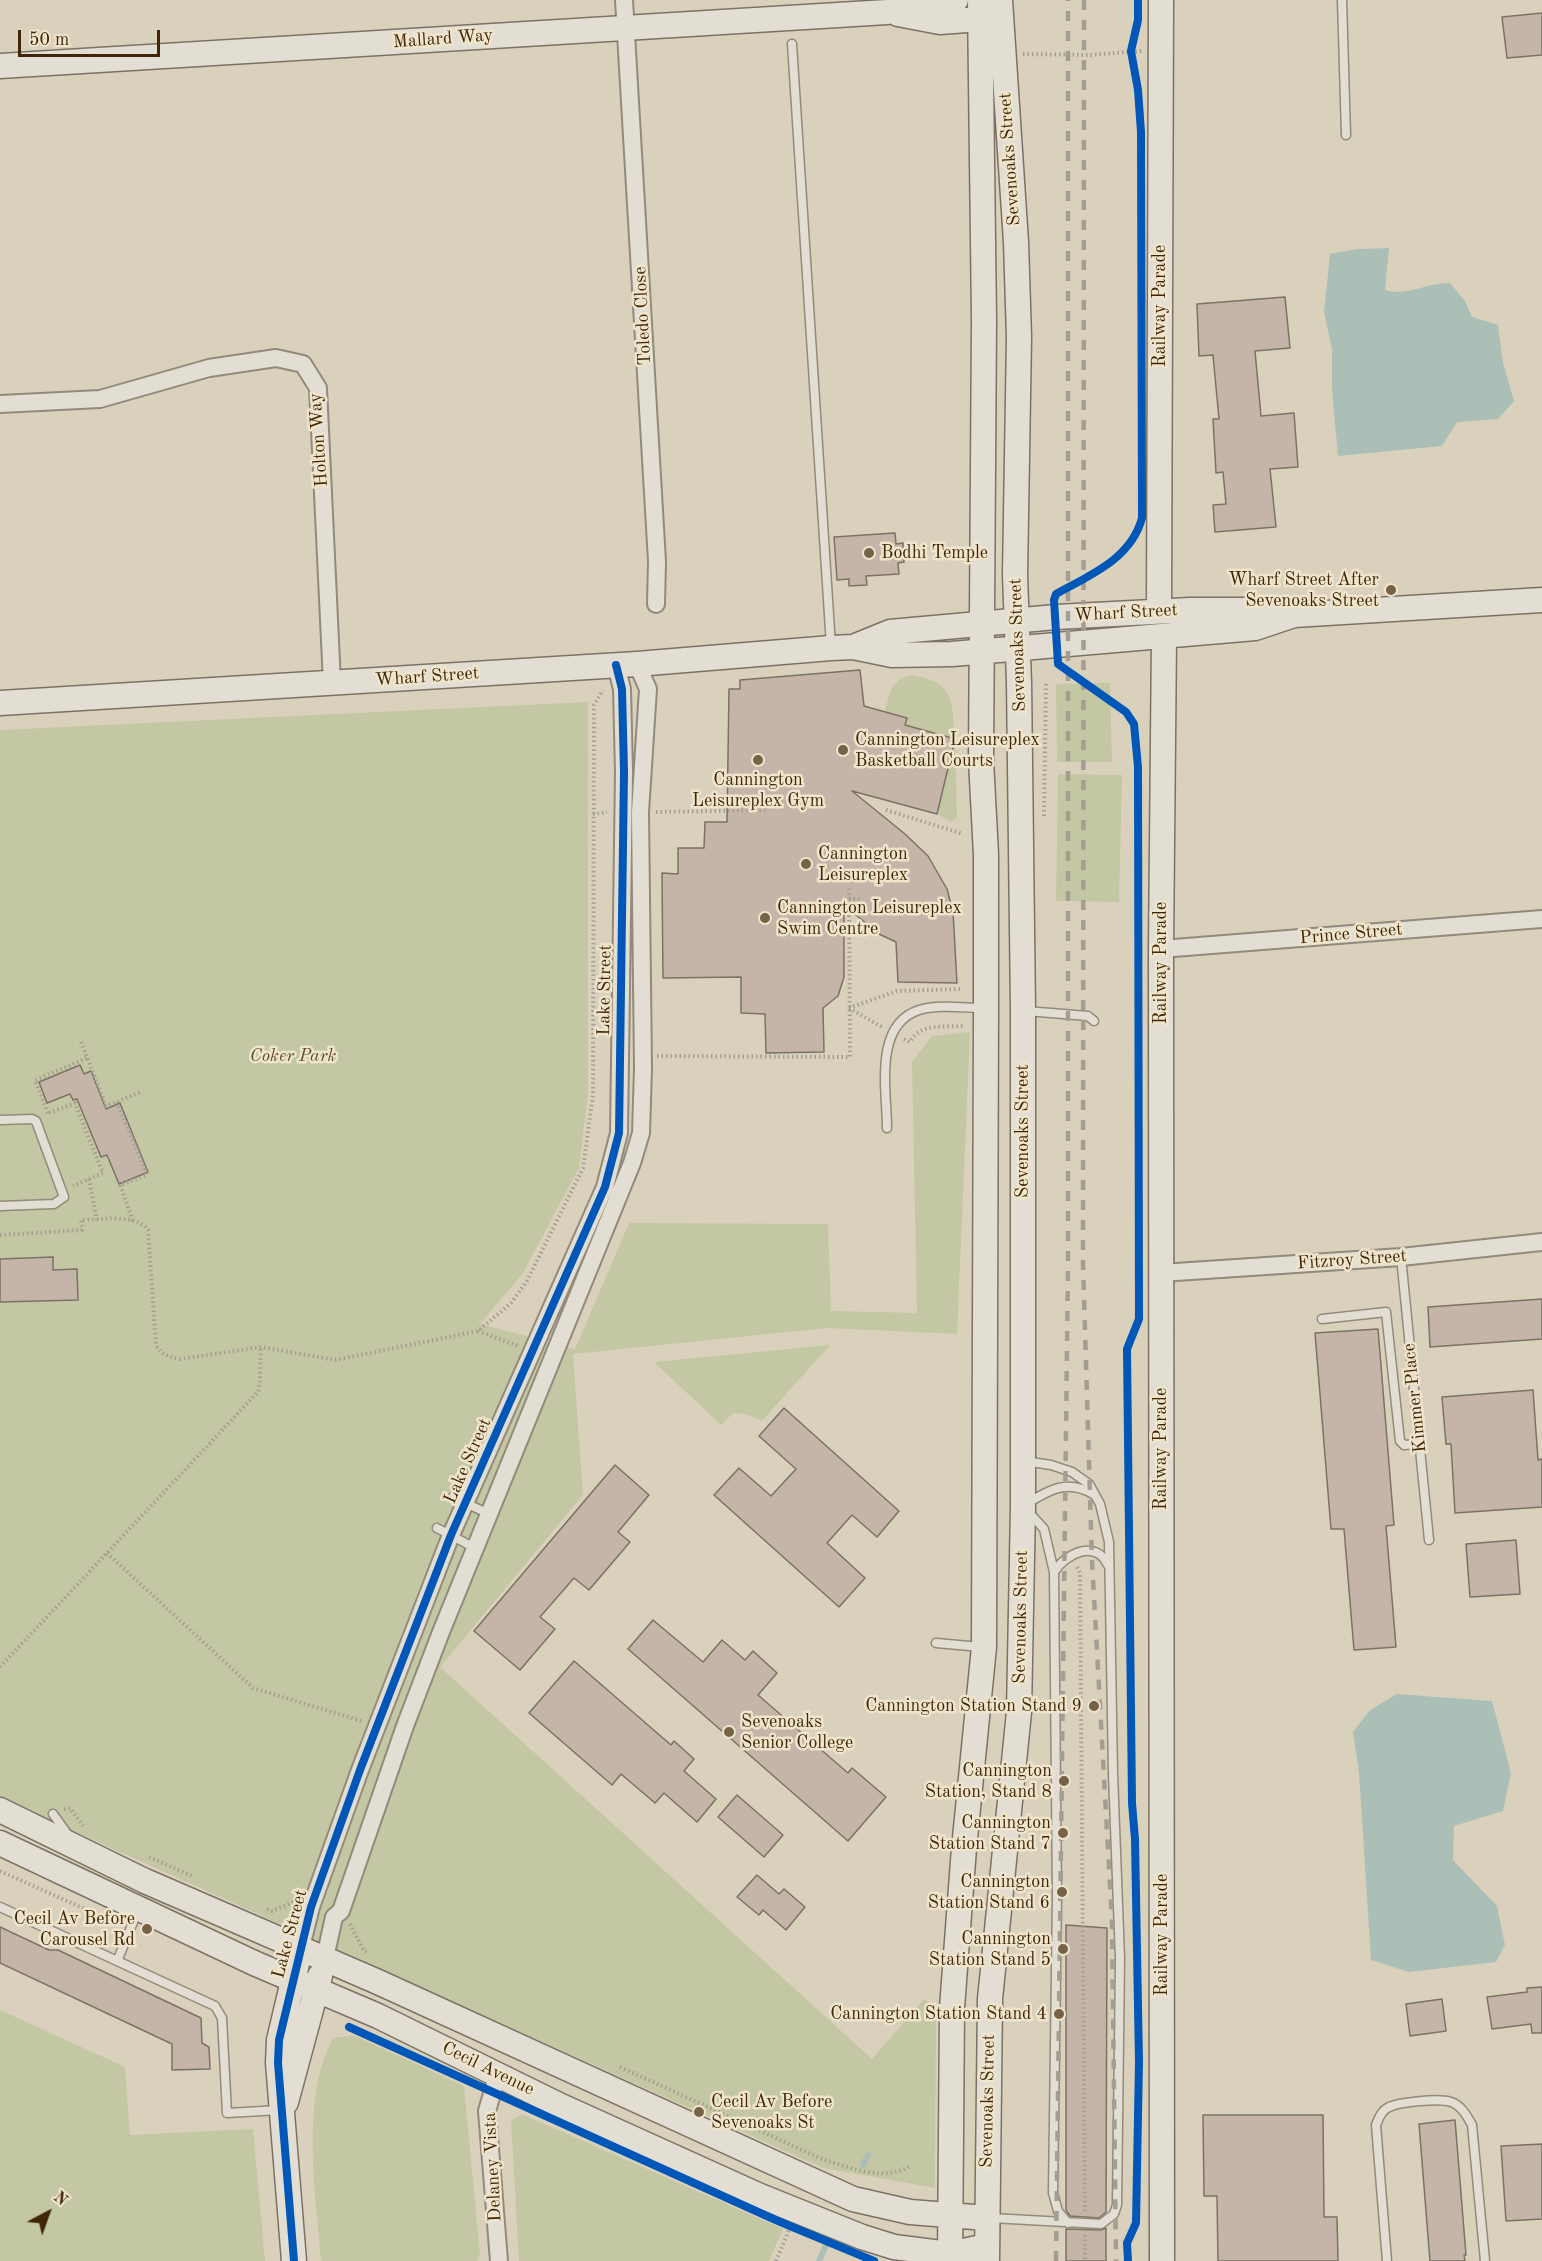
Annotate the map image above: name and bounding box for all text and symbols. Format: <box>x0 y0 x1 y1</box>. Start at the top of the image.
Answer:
scale bar <box>21 18 164 56</box>
street label: Mallard Way <box>392 25 494 53</box>
text: 50 m <box>29 31 69 49</box>
street label: Sevenoaks Street <box>995 91 1025 227</box>
street label: Railway Parade <box>1149 245 1171 367</box>
street label: Toledo Close <box>630 266 656 366</box>
street label: Holton Way <box>305 392 333 488</box>
place label: Bodhi Temple <box>881 542 988 564</box>
marker: Bodhi Temple <box>862 546 876 560</box>
place label: Wharf Street After Sevenoaks Street <box>1228 569 1379 612</box>
street label: Sevenoaks Street <box>1005 578 1031 712</box>
marker: Wharf Street After Sevenoaks Street <box>1384 583 1398 597</box>
street label: Wharf Street <box>1074 599 1178 627</box>
street label: Wharf Street <box>374 663 480 691</box>
place label: Cannington Leisureplex Basketball Courts <box>855 729 1040 771</box>
marker: Cannington Leisureplex Basketball Courts <box>836 743 850 757</box>
marker: Cannington Leisureplex Gym <box>751 753 765 767</box>
place label: Cannington Leisureplex Gym <box>692 769 824 812</box>
place label: Cannington Leisureplex <box>818 843 908 886</box>
marker: Cannington Leisureplex <box>799 857 813 871</box>
place label: Cannington Leisureplex Swim Centre <box>777 897 962 940</box>
street label: Railway Parade <box>1150 902 1172 1024</box>
marker: Cannington Leisureplex Swim Centre <box>758 911 772 925</box>
street label: Prince Street <box>1299 919 1403 949</box>
street label: Lake Street <box>593 944 617 1036</box>
park label: Coker Park <box>250 1045 336 1067</box>
street label: Sevenoaks Street <box>1012 1064 1034 1198</box>
street label: Fitzroy Street <box>1296 1245 1408 1275</box>
street label: Kimmer Place <box>1399 1342 1431 1454</box>
street label: Railway Parade <box>1150 1388 1172 1510</box>
street label: Lake Street <box>440 1415 496 1507</box>
street label: Sevenoaks Street <box>1009 1550 1033 1684</box>
place label: Cannington Station Stand 9 <box>865 1695 1082 1717</box>
marker: Cannington Station Stand 9 <box>1087 1699 1101 1713</box>
place label: Sevenoaks Senior College <box>741 1711 853 1754</box>
marker: Sevenoaks Senior College <box>722 1725 736 1739</box>
place label: Cannington Station, Stand 8 <box>925 1760 1052 1802</box>
marker: Cannington Station, Stand 8 <box>1057 1774 1071 1788</box>
place label: Cannington Station Stand 7 <box>929 1812 1051 1854</box>
marker: Cannington Station Stand 7 <box>1056 1826 1070 1840</box>
place label: Cannington Station Stand 6 <box>928 1871 1050 1914</box>
street label: Railway Parade <box>1151 1874 1173 1996</box>
marker: Cannington Station Stand 6 <box>1055 1885 1069 1899</box>
street label: Lake Street <box>268 1887 312 1981</box>
place label: Cecil Av Before Carousel Rd <box>14 1908 135 1950</box>
marker: Cecil Av Before Carousel Rd <box>140 1922 154 1936</box>
place label: Cannington Station Stand 5 <box>929 1928 1051 1970</box>
marker: Cannington Station Stand 5 <box>1056 1942 1070 1956</box>
place label: Cannington Station Stand 4 <box>830 2003 1047 2025</box>
marker: Cannington Station Stand 4 <box>1052 2007 1066 2021</box>
street label: Sevenoaks Street <box>976 2034 1000 2168</box>
street label: Cecil Avenue <box>438 2037 538 2101</box>
place label: Cecil Av Before Sevenoaks St <box>711 2091 832 2134</box>
marker: Cecil Av Before Sevenoaks St <box>692 2105 706 2119</box>
street label: Delaney Vista <box>479 2112 507 2222</box>
north arrow <box>18 2183 78 2243</box>
text: N <box>50 2189 70 2209</box>

